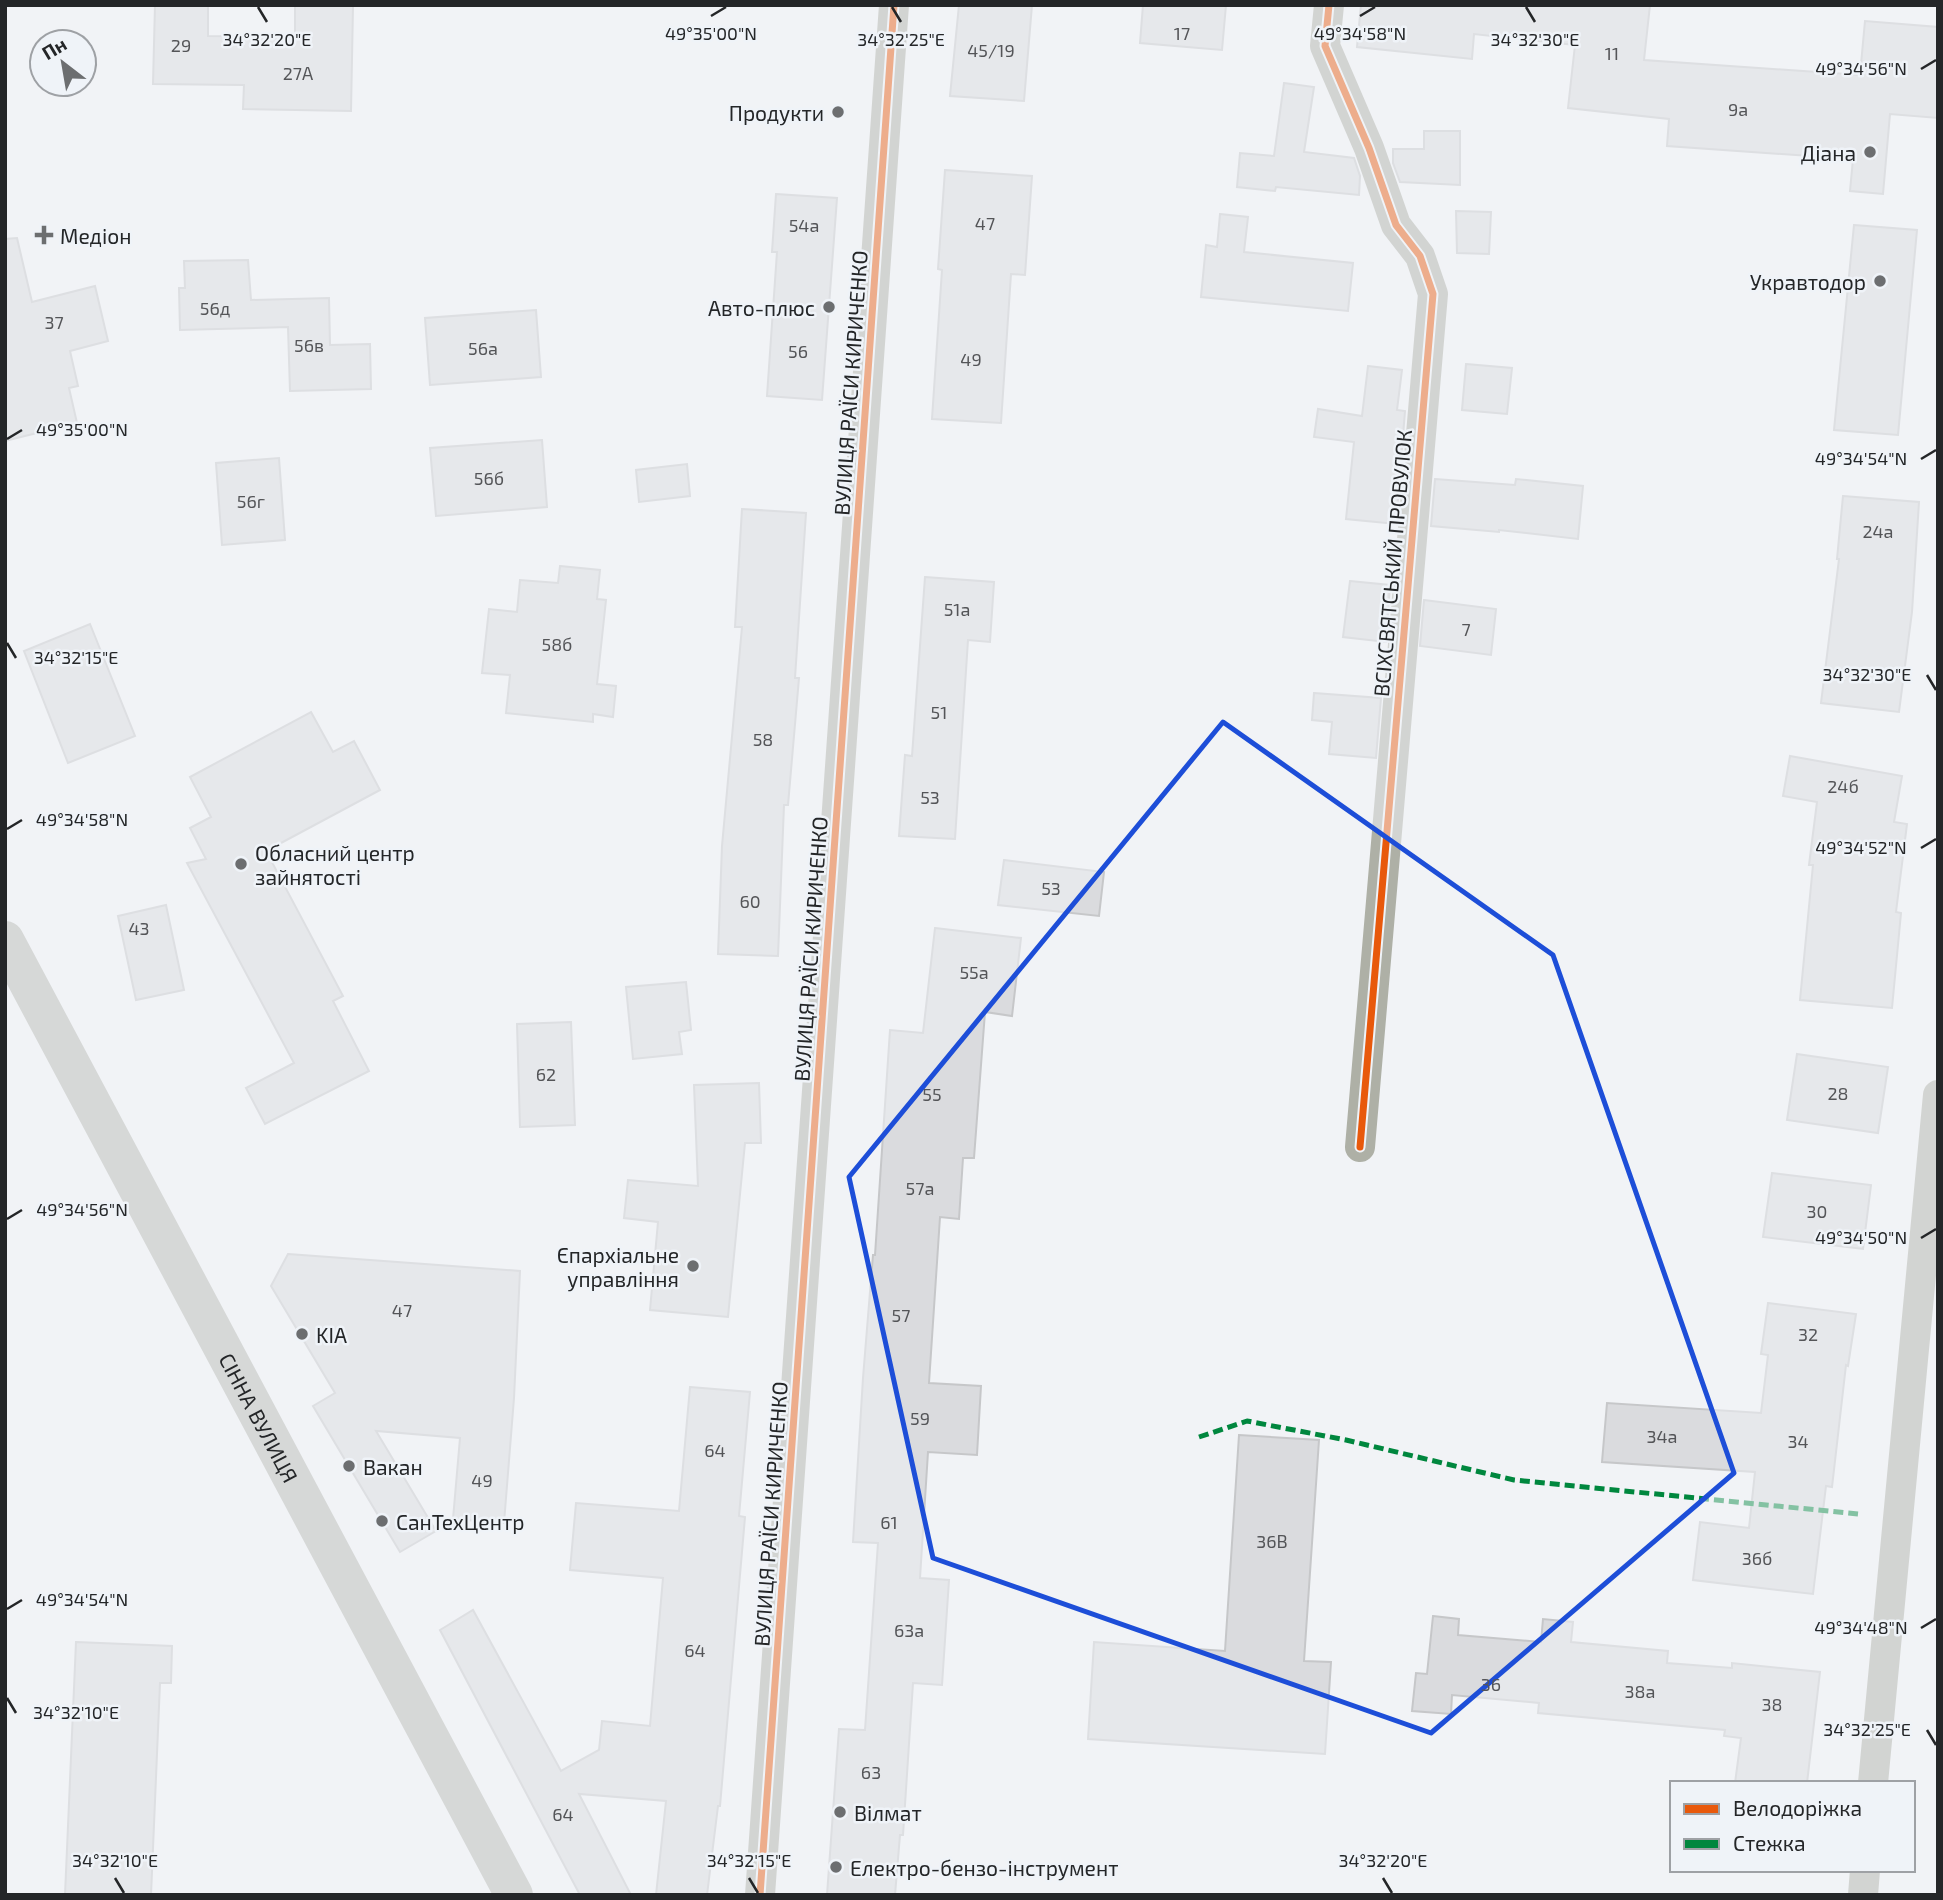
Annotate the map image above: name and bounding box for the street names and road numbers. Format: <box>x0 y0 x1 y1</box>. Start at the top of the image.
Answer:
street label: ВУЛИЦЯ РАЇСИ КИРИЧЕНКО <box>828 250 872 516</box>
street label: ВСІХСВЯТСЬКИЙ ПРОВУЛОК <box>1368 428 1416 698</box>
street label: ВУЛИЦЯ РАЇСИ КИРИЧЕНКО <box>788 816 832 1082</box>
street label: СІННА ВУЛИЦЯ <box>215 1349 304 1486</box>
street label: ВУЛИЦЯ РАЇСИ КИРИЧЕНКО <box>748 1381 792 1647</box>

